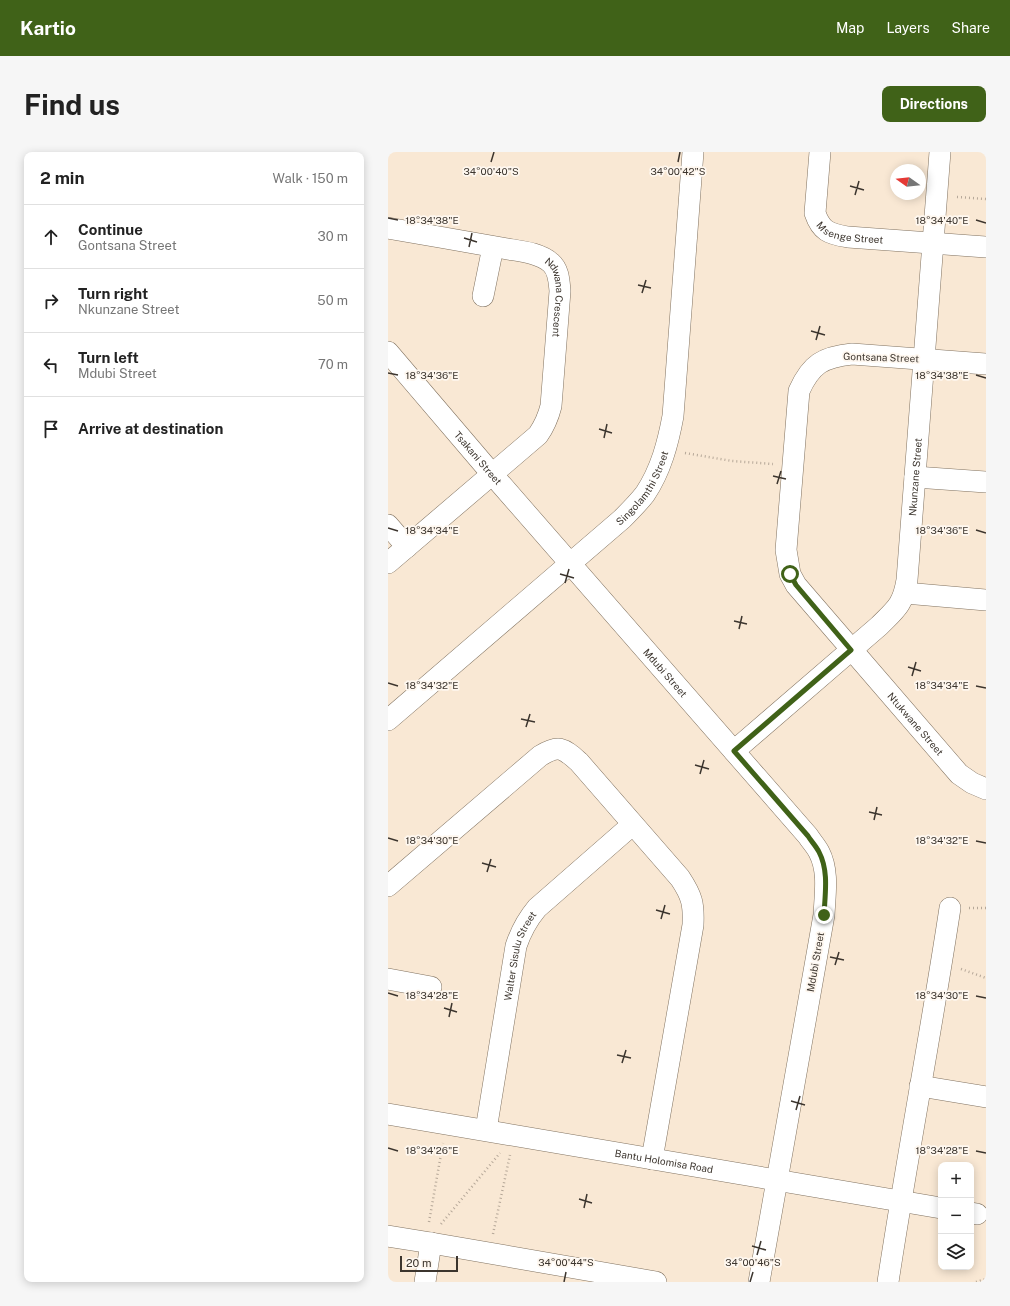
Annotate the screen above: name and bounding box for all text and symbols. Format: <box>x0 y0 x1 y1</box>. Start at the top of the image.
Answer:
text: Kartio <box>20 17 76 39</box>
text: Map <box>836 20 864 36</box>
text: Layers <box>886 20 930 36</box>
text: Share <box>952 20 990 36</box>
button: Directions <box>882 86 986 122</box>
text: Find us <box>24 88 120 121</box>
north arrow <box>890 164 926 200</box>
text: 34°00'40"S <box>463 165 519 177</box>
text: 34°00'42"S <box>650 165 706 177</box>
text: 2 min <box>40 168 85 188</box>
text: Walk · 150 m <box>273 171 348 186</box>
text: 18°34'38"E <box>405 214 459 226</box>
text: 18°34'40"E <box>915 214 969 226</box>
street label: Msenge Street <box>814 219 884 246</box>
text: Continue <box>78 221 143 238</box>
icon: ahead <box>40 226 62 248</box>
text: 30 m <box>318 229 348 244</box>
text: Gontsana Street <box>78 238 177 253</box>
street label: Ndwana Crescent <box>543 255 566 338</box>
text: Turn right <box>78 285 148 302</box>
icon: right <box>40 290 62 312</box>
text: 50 m <box>317 293 348 308</box>
text: Nkunzane Street <box>78 302 179 317</box>
text: Turn left <box>78 349 139 366</box>
street label: Gontsana Street <box>843 350 919 364</box>
icon: left <box>40 354 62 376</box>
text: 70 m <box>318 357 348 372</box>
text: Mdubi Street <box>78 366 157 381</box>
text: 18°34'36"E <box>405 369 459 381</box>
text: 18°34'38"E <box>915 369 969 381</box>
icon: arrive <box>40 418 62 440</box>
text: Arrive at destination <box>78 420 223 437</box>
street label: Tsakani Street <box>452 428 505 487</box>
street label: Nkunzane Street <box>906 438 924 516</box>
street label: Singolamthi Street <box>613 449 670 528</box>
text: 18°34'34"E <box>405 524 459 536</box>
text: 18°34'36"E <box>915 524 969 536</box>
route start <box>781 565 799 583</box>
street label: Mdubi Street <box>641 646 690 700</box>
text: 18°34'32"E <box>406 679 458 691</box>
text: 18°34'34"E <box>915 679 969 691</box>
street label: Ntukwane Street <box>885 690 946 758</box>
text: 18°34'30"E <box>405 834 459 846</box>
text: 18°34'32"E <box>916 834 968 846</box>
route end <box>815 906 833 924</box>
street label: Walter Sisulu Street <box>501 909 538 1001</box>
street label: Mdubi Street <box>804 931 826 993</box>
text: 18°34'28"E <box>405 989 459 1001</box>
text: 18°34'30"E <box>915 989 969 1001</box>
text: 18°34'26"E <box>406 1144 458 1156</box>
text: 18°34'28"E <box>915 1144 969 1156</box>
street label: Bantu Holomisa Road <box>614 1147 714 1175</box>
map controls <box>938 1162 974 1270</box>
button: + <box>938 1162 974 1198</box>
button: − <box>938 1198 974 1234</box>
button: layers <box>938 1234 974 1270</box>
scale bar <box>400 1254 458 1273</box>
text: 34°00'44"S <box>538 1256 594 1268</box>
text: 34°00'46"S <box>725 1256 781 1268</box>
text: 20 m <box>406 1257 431 1269</box>

